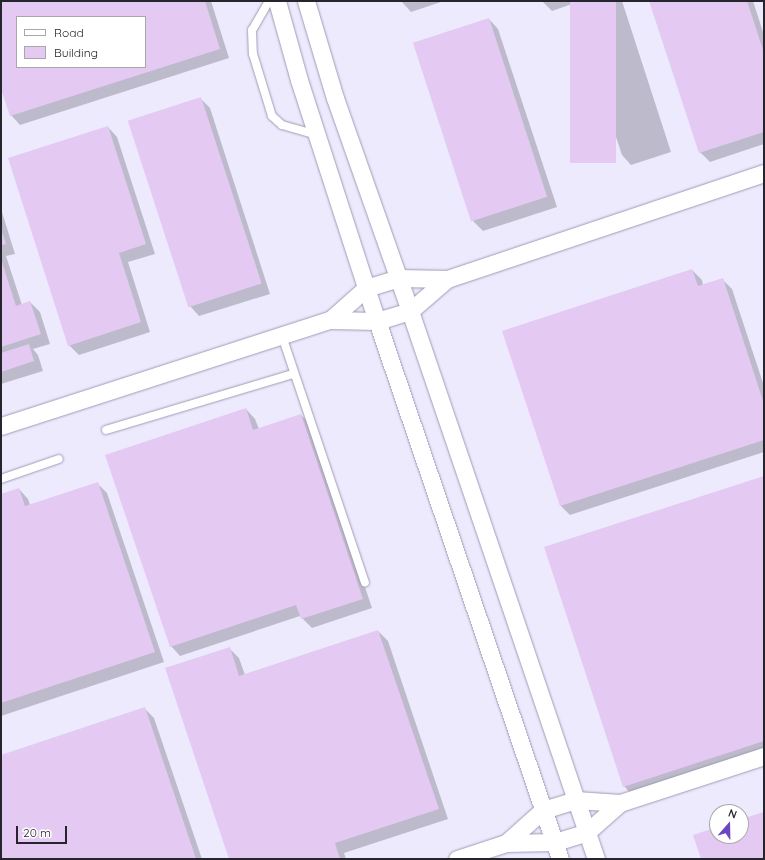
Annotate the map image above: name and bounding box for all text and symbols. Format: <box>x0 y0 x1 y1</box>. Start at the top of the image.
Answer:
legend <box>16 16 146 68</box>
text: Road <box>54 25 84 40</box>
text: Building <box>54 45 98 60</box>
north arrow <box>709 804 749 844</box>
text: N <box>727 806 739 822</box>
scale bar <box>18 818 69 844</box>
text: 20 m <box>23 825 51 840</box>

